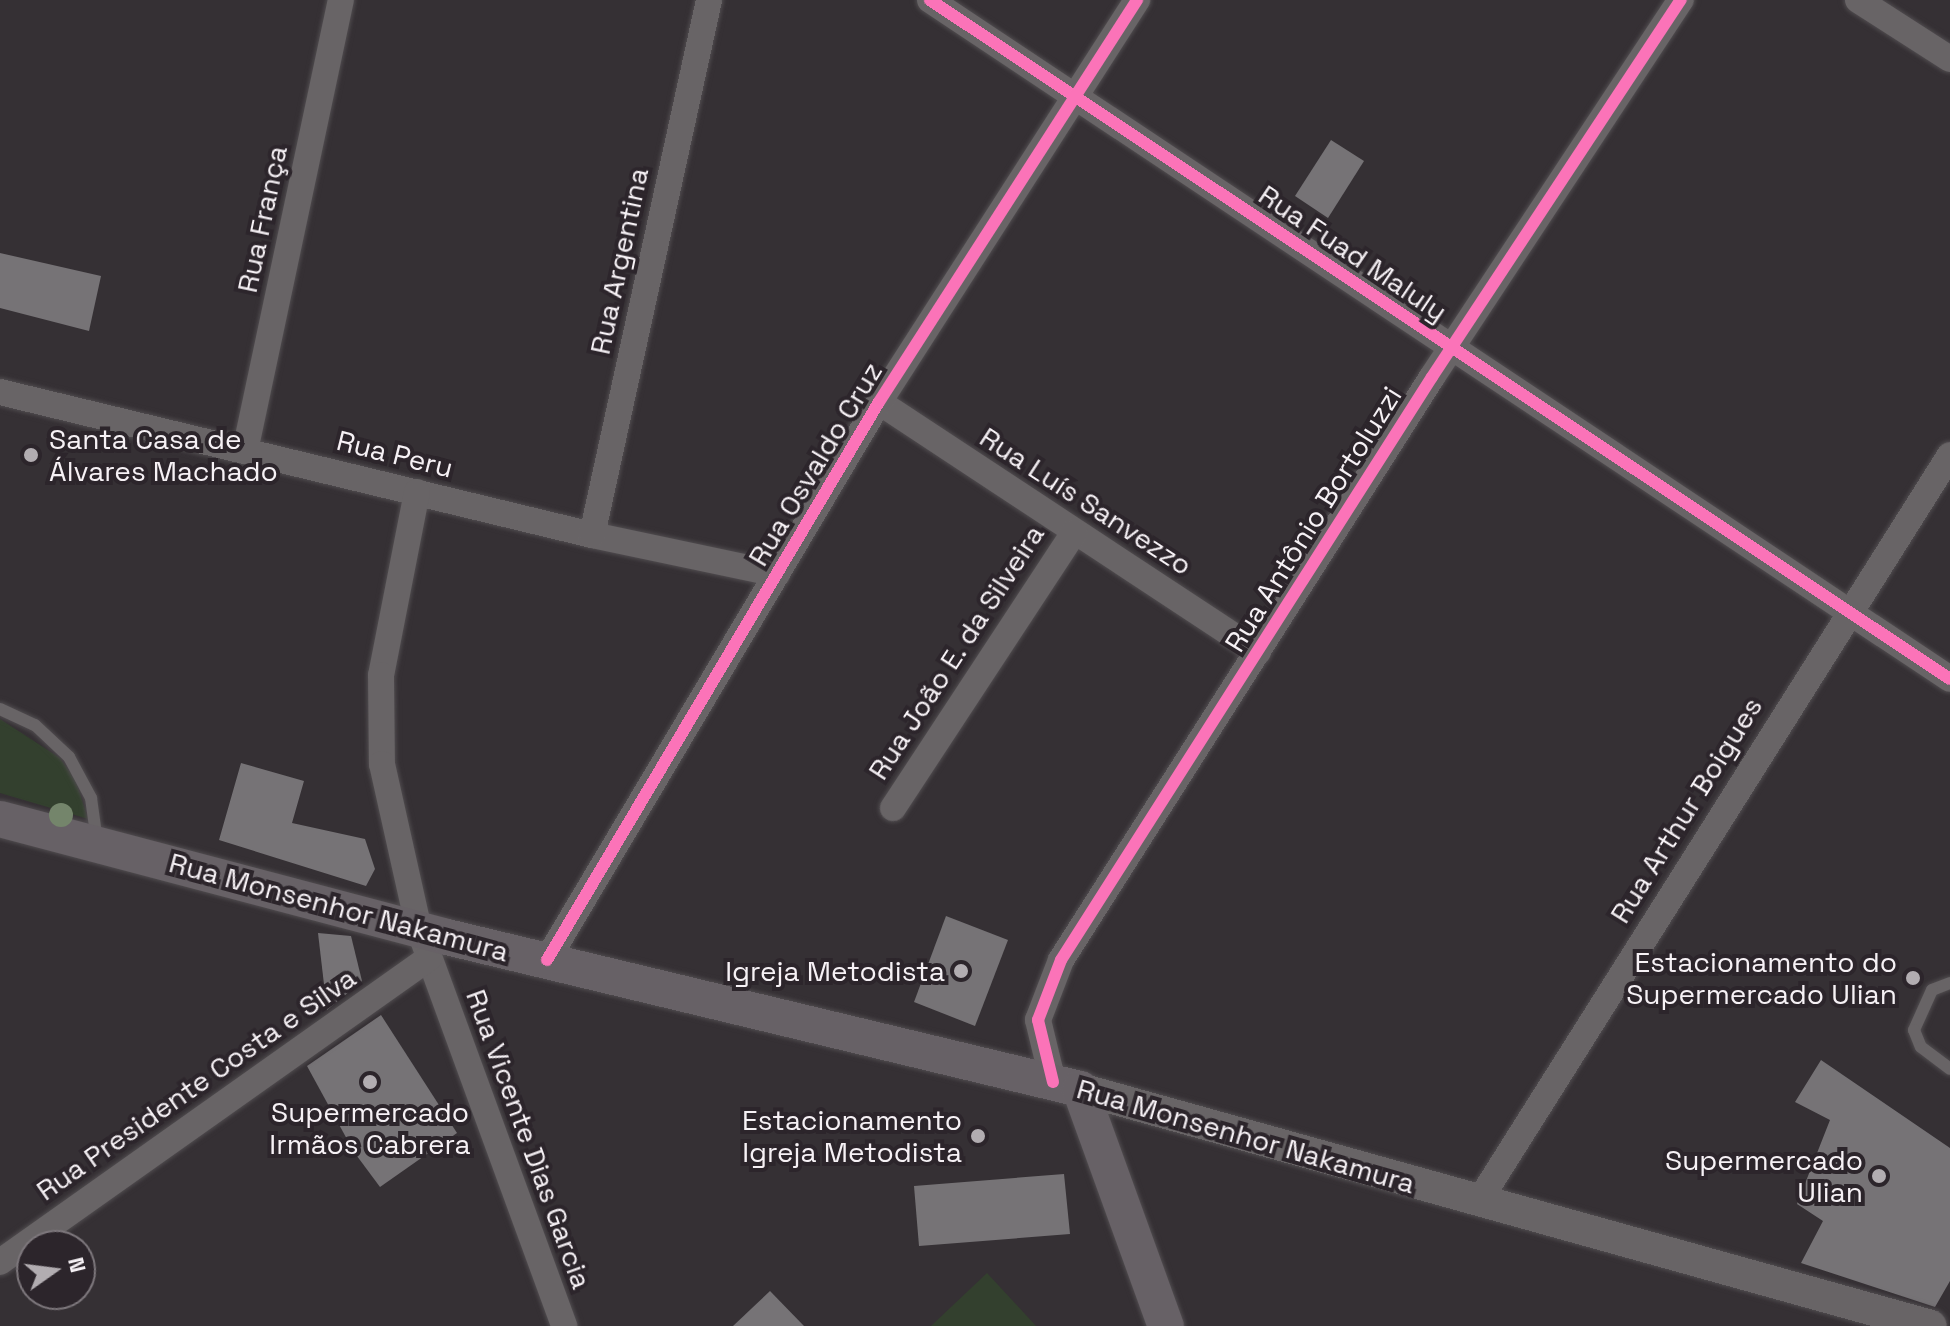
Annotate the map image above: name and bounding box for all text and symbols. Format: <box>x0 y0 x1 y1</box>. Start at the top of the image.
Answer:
street label: Rua França <box>230 142 294 296</box>
street label: Rua Argentina <box>583 165 655 357</box>
street label: Rua Fuad Maluly <box>1253 178 1453 328</box>
street label: Rua Osvaldo Cruz <box>741 356 889 572</box>
street label: Rua Antônio Bortoluzzi <box>1217 380 1409 658</box>
street label: Rua Luís Sanvezzo <box>974 420 1198 582</box>
place label: Santa Casa de Álvares Machado <box>49 422 278 488</box>
street label: Rua Peru <box>333 423 457 485</box>
marker: Santa Casa de Álvares Machado <box>20 444 42 466</box>
street label: Rua João E. da Silveira <box>861 518 1051 786</box>
street label: Rua Arthur Boigues <box>1603 691 1769 929</box>
street label: Rua Monsenhor Nakamura <box>166 845 512 969</box>
place label: Estacionamento do Supermercado Ulian <box>1626 945 1897 1011</box>
place label: Igreja Metodista <box>725 954 945 988</box>
street label: Rua Presidente Costa e Silva <box>30 961 362 1207</box>
marker: Igreja Metodista <box>952 962 970 980</box>
marker: Estacionamento do Supermercado Ulian <box>1904 969 1922 987</box>
street label: Rua Vicente Dias Garcia <box>459 985 599 1293</box>
street label: Rua Monsenhor Nakamura <box>1073 1072 1419 1200</box>
marker: Supermercado Irmãos Cabrera <box>361 1073 379 1091</box>
place label: Supermercado Irmãos Cabrera <box>269 1095 471 1161</box>
place label: Estacionamento Igreja Metodista <box>742 1103 962 1169</box>
marker: Estacionamento Igreja Metodista <box>969 1127 987 1145</box>
place label: Supermercado Ulian <box>1665 1143 1863 1209</box>
marker: Supermercado Ulian <box>1870 1167 1888 1185</box>
north arrow <box>16 1230 96 1310</box>
text: N <box>62 1254 93 1275</box>

